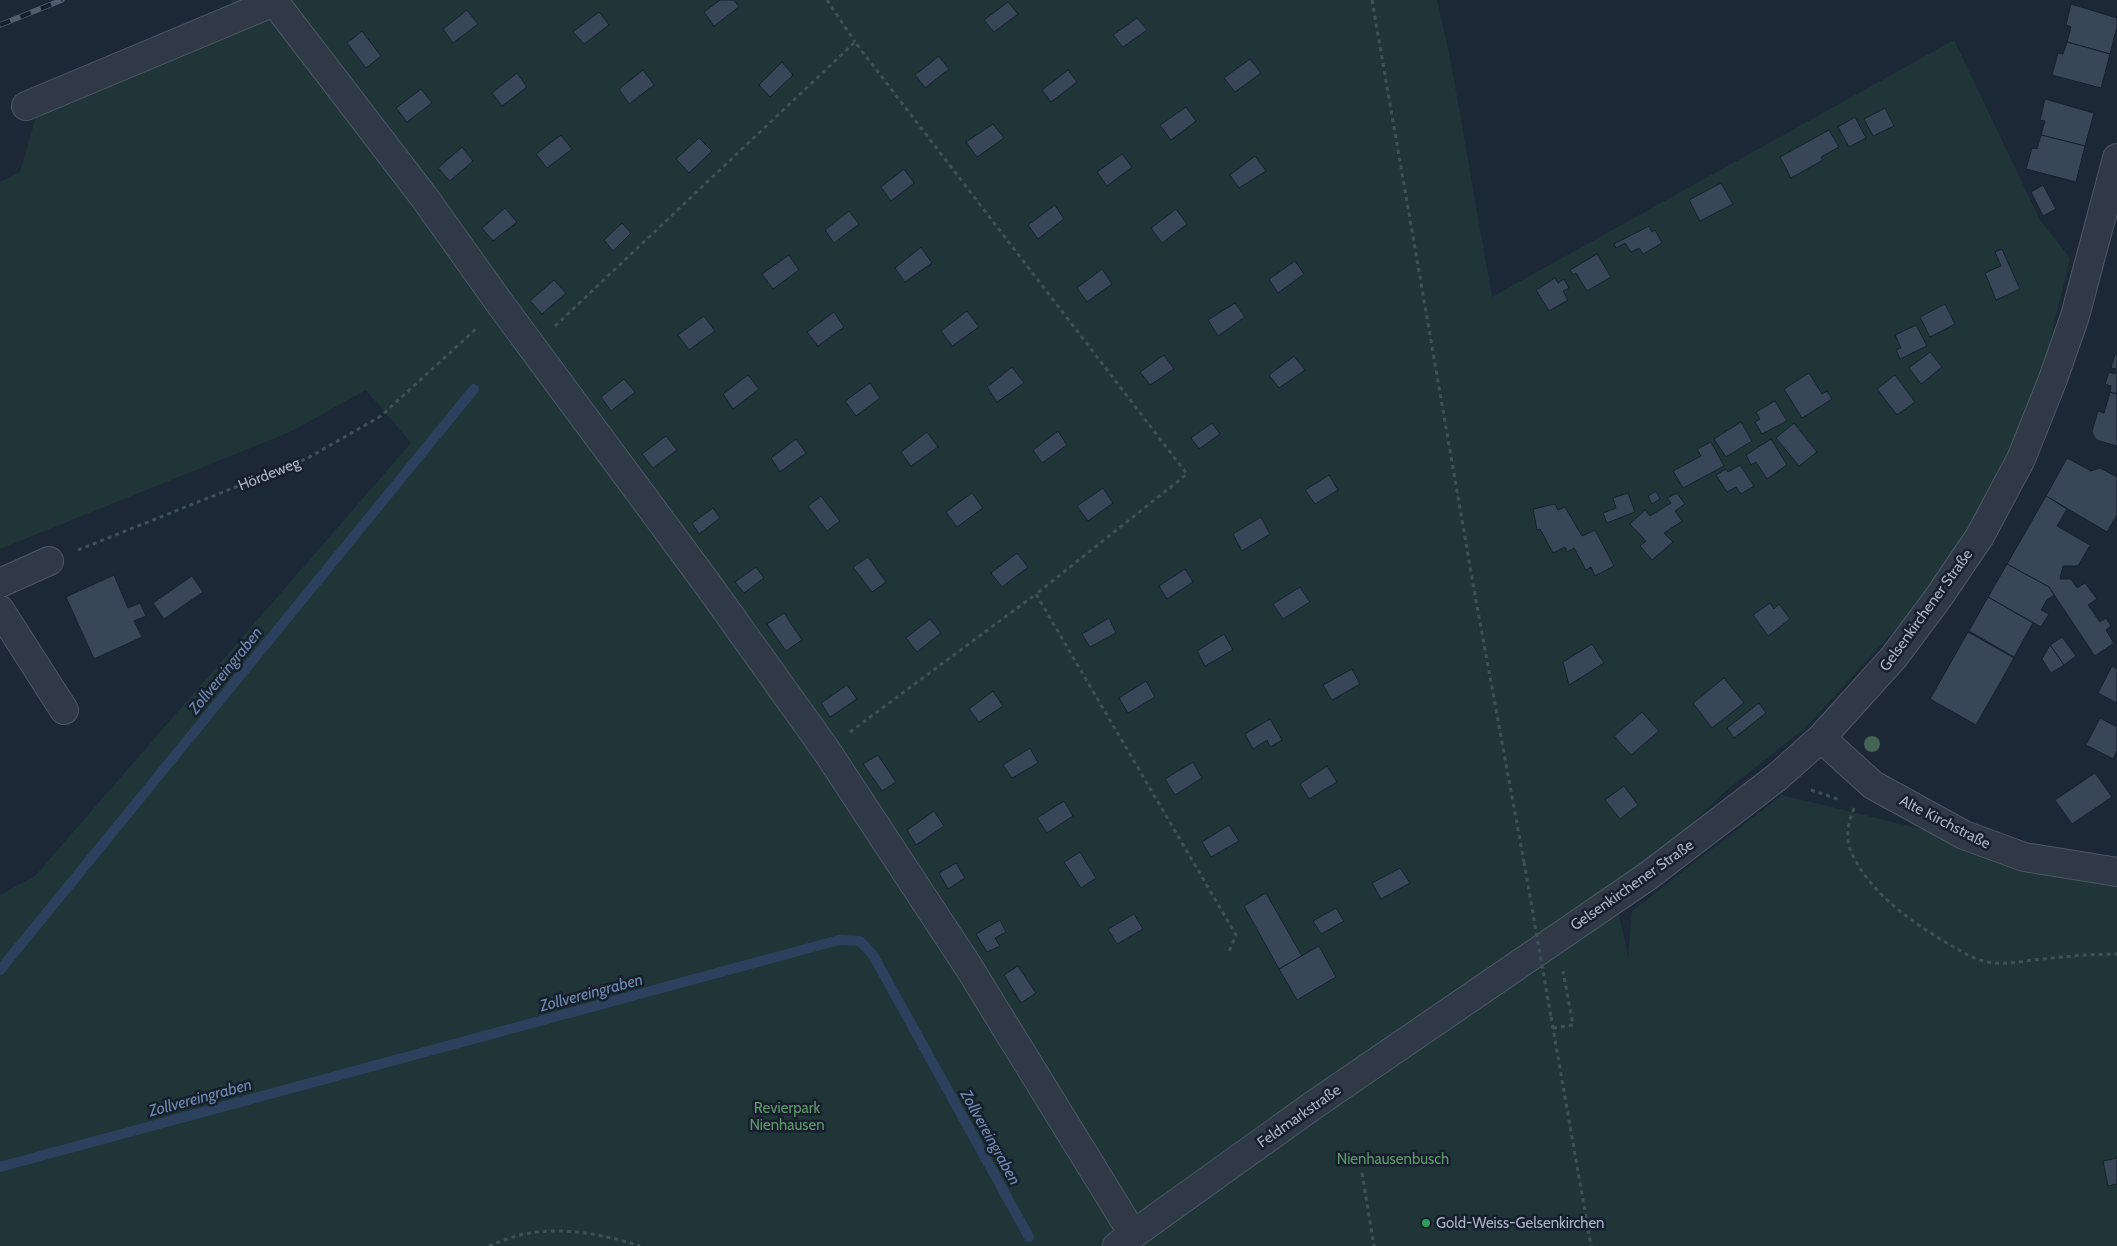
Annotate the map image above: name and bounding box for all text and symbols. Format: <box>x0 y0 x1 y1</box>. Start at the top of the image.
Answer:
street label: Hördeweg <box>235 453 303 495</box>
street label: Gelsenkirchener Straße <box>1876 545 1977 675</box>
water label: Zollvereingraben <box>184 623 266 718</box>
street label: Alte Kirchstraße <box>1897 791 1994 853</box>
street label: Gelsenkirchener Straße <box>1567 835 1697 934</box>
water label: Zollvereingraben <box>537 970 645 1016</box>
water label: Zollvereingraben <box>146 1075 254 1121</box>
street label: Feldmarkstraße <box>1254 1080 1344 1151</box>
water label: Zollvereingraben <box>956 1085 1025 1188</box>
park label: Revierpark Nienhausen <box>749 1099 825 1134</box>
park label: Nienhausenbusch <box>1337 1150 1449 1168</box>
place label: Gold-Weiss-Gelsenkirchen <box>1436 1214 1604 1232</box>
marker: Gold-Weiss-Gelsenkirchen <box>1420 1217 1432 1229</box>

